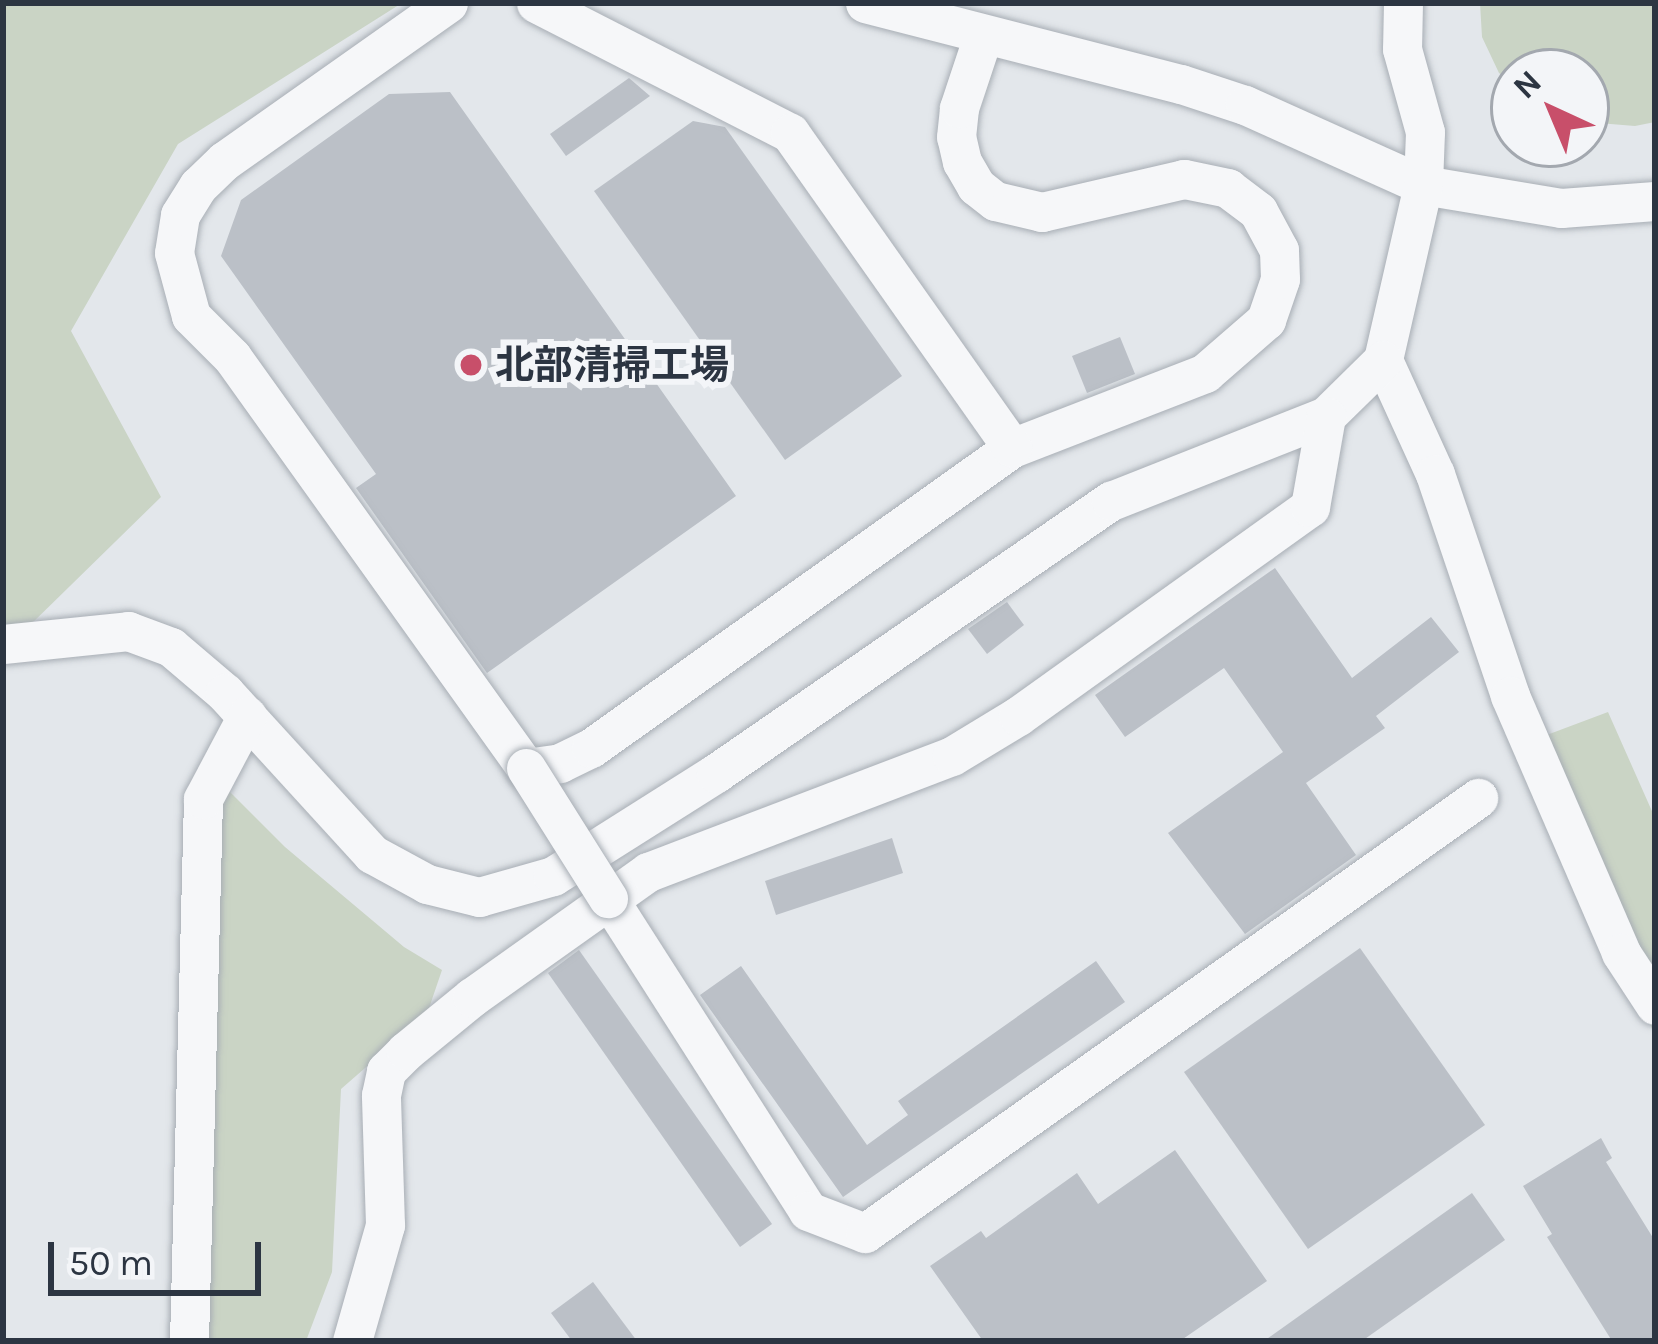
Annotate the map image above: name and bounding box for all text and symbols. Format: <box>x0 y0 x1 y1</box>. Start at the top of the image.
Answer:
north arrow <box>1490 48 1610 168</box>
text: N <box>1505 62 1549 106</box>
place label: 北部清掃工場 <box>495 342 729 388</box>
marker: 北部清掃工場 <box>458 352 484 378</box>
scale bar <box>54 1218 267 1292</box>
text: 50 m <box>69 1242 153 1284</box>

